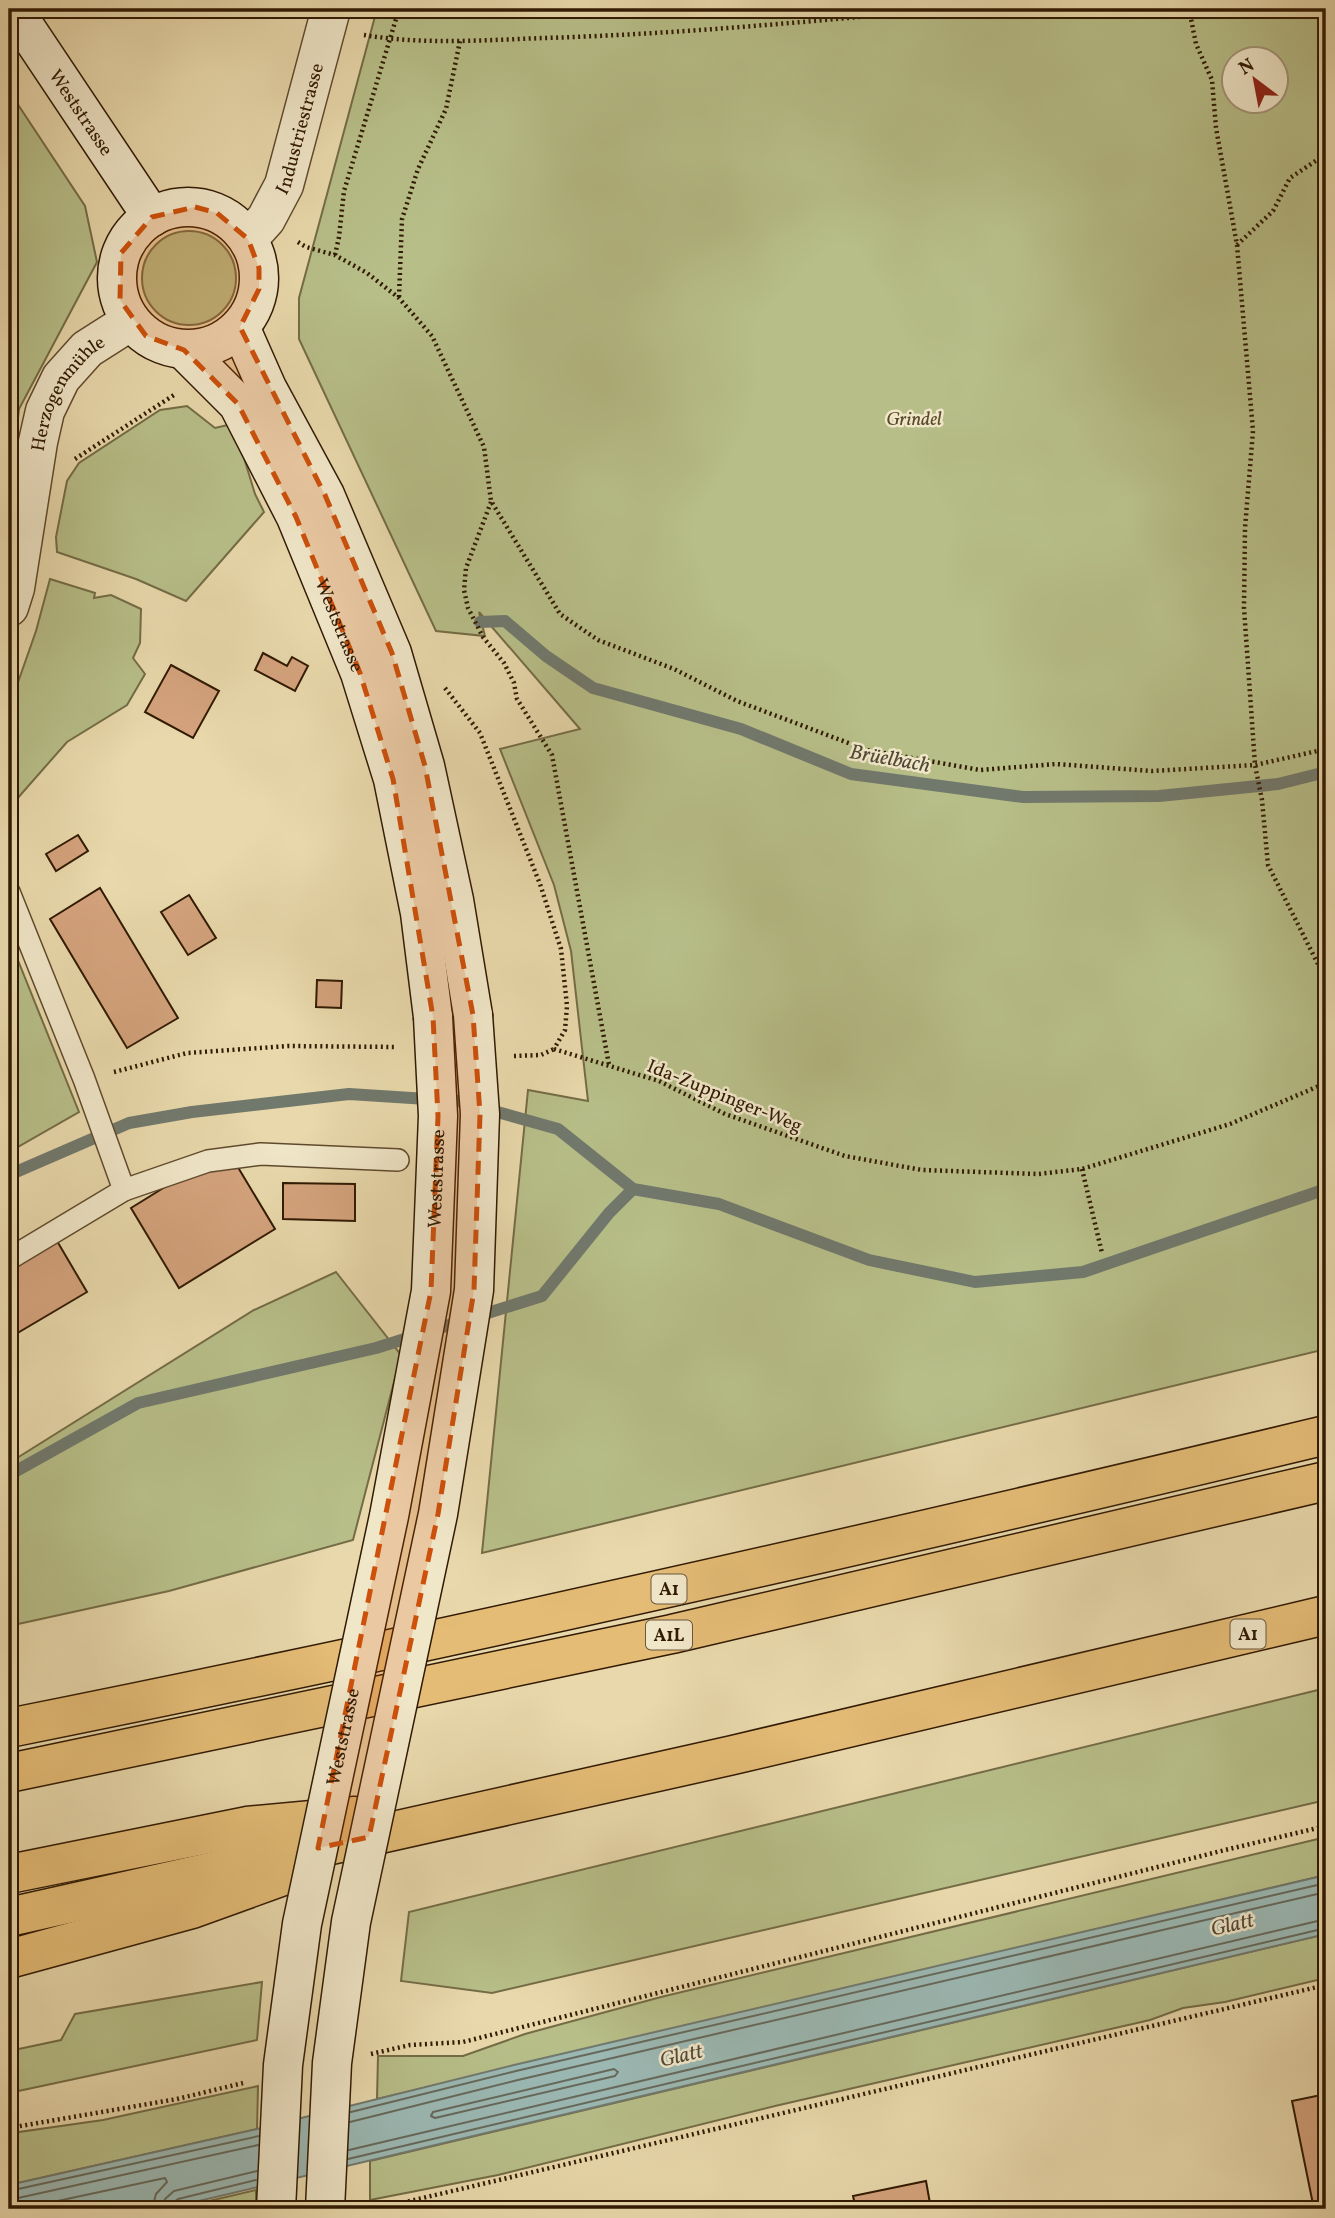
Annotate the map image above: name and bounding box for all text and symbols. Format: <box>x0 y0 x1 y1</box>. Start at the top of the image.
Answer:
north arrow <box>1220 46 1290 116</box>
text: N <box>1234 52 1260 82</box>
street label: Industriestrasse <box>270 61 331 200</box>
street label: Weststrasse <box>42 65 119 162</box>
street label: Herzogenmühle <box>26 330 110 453</box>
park label: Grindel <box>886 407 942 433</box>
street label: Weststrasse <box>308 575 369 676</box>
water label: Brüelbach <box>847 738 932 781</box>
street label: Ida-Zuppinger-Weg <box>643 1054 806 1140</box>
street label: Weststrasse <box>423 1129 452 1229</box>
road number: A1 <box>652 1574 686 1604</box>
road number: A1 <box>1230 1619 1266 1648</box>
road number: A1L <box>646 1620 692 1650</box>
street label: Weststrasse <box>321 1686 367 1788</box>
water label: Glatt <box>1208 1906 1258 1944</box>
water label: Glatt <box>657 2037 707 2075</box>

